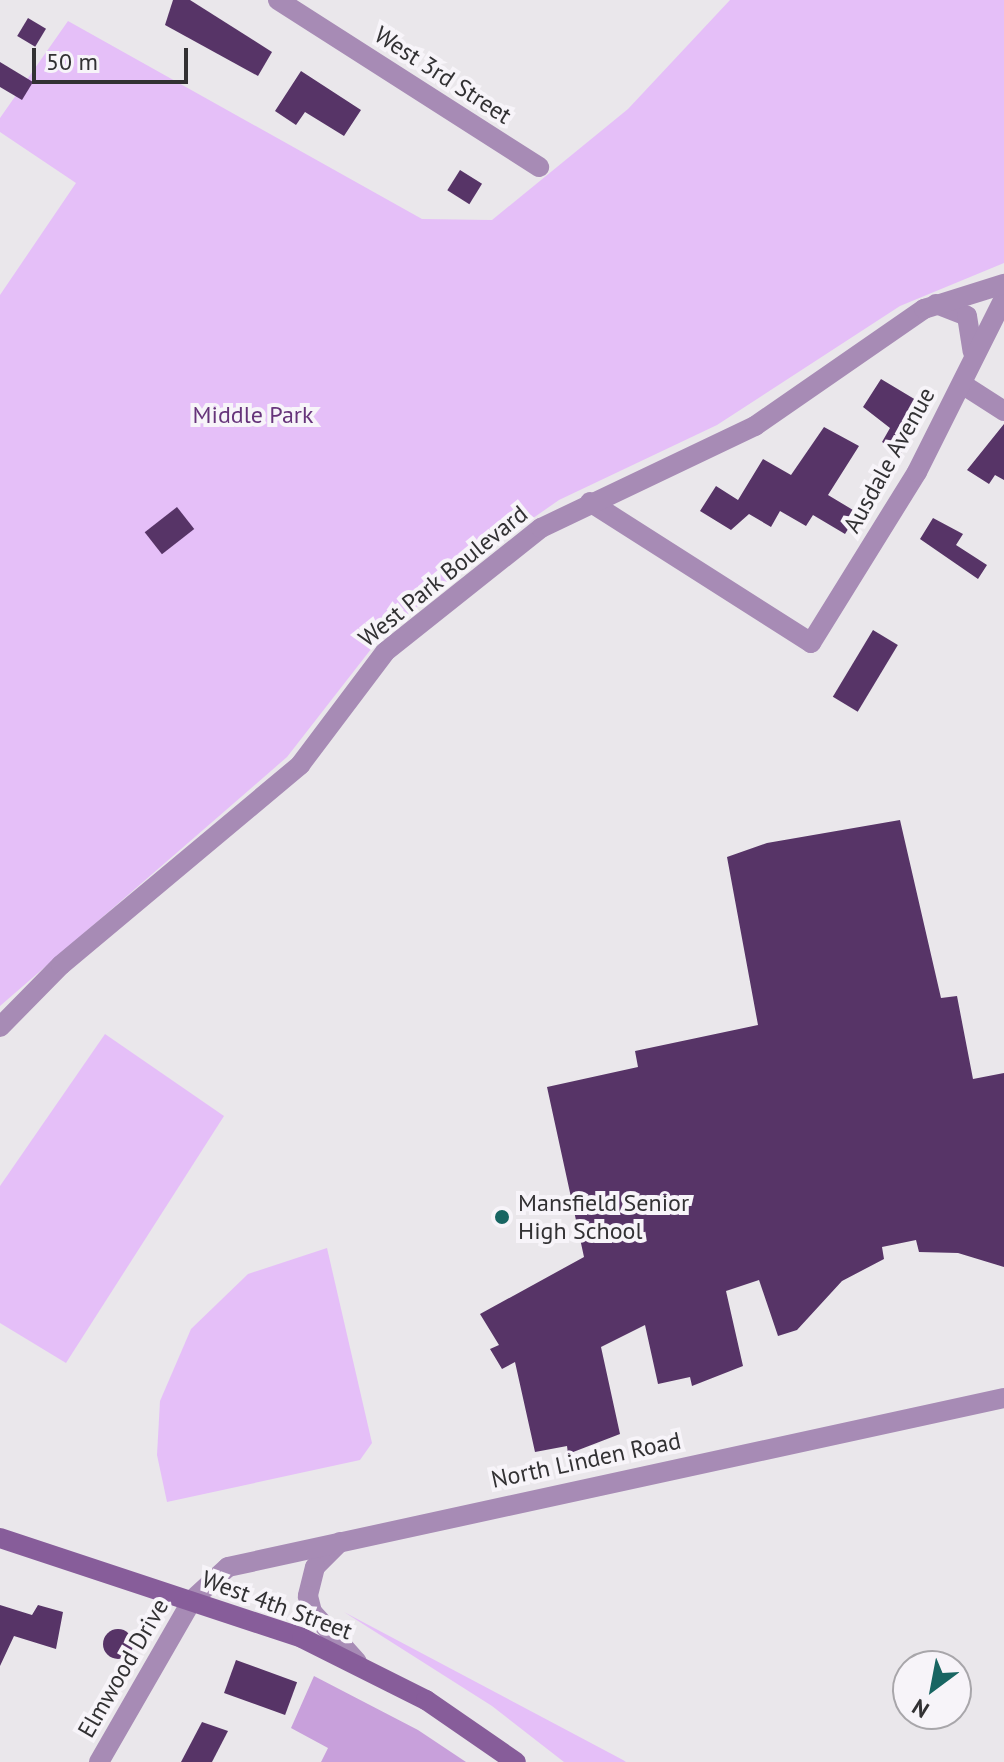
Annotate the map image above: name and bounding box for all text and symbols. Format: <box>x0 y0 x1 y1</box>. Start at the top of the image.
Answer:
street label: West 3rd Street <box>369 20 517 130</box>
scale bar <box>36 32 192 82</box>
text: 50 m <box>46 46 98 77</box>
street label: Ausdale Avenue <box>837 382 941 538</box>
park label: Middle Park <box>193 401 313 429</box>
street label: West Park Boulevard <box>353 499 533 653</box>
place label: Mansfield Senior High School <box>518 1189 689 1245</box>
marker: Mansfield Senior High School <box>493 1208 511 1226</box>
street label: North Linden Road <box>489 1426 683 1494</box>
street label: West 4th Street <box>198 1564 356 1646</box>
street label: Elmwood Drive <box>72 1593 174 1743</box>
north arrow <box>892 1650 972 1730</box>
text: N <box>907 1693 934 1724</box>

